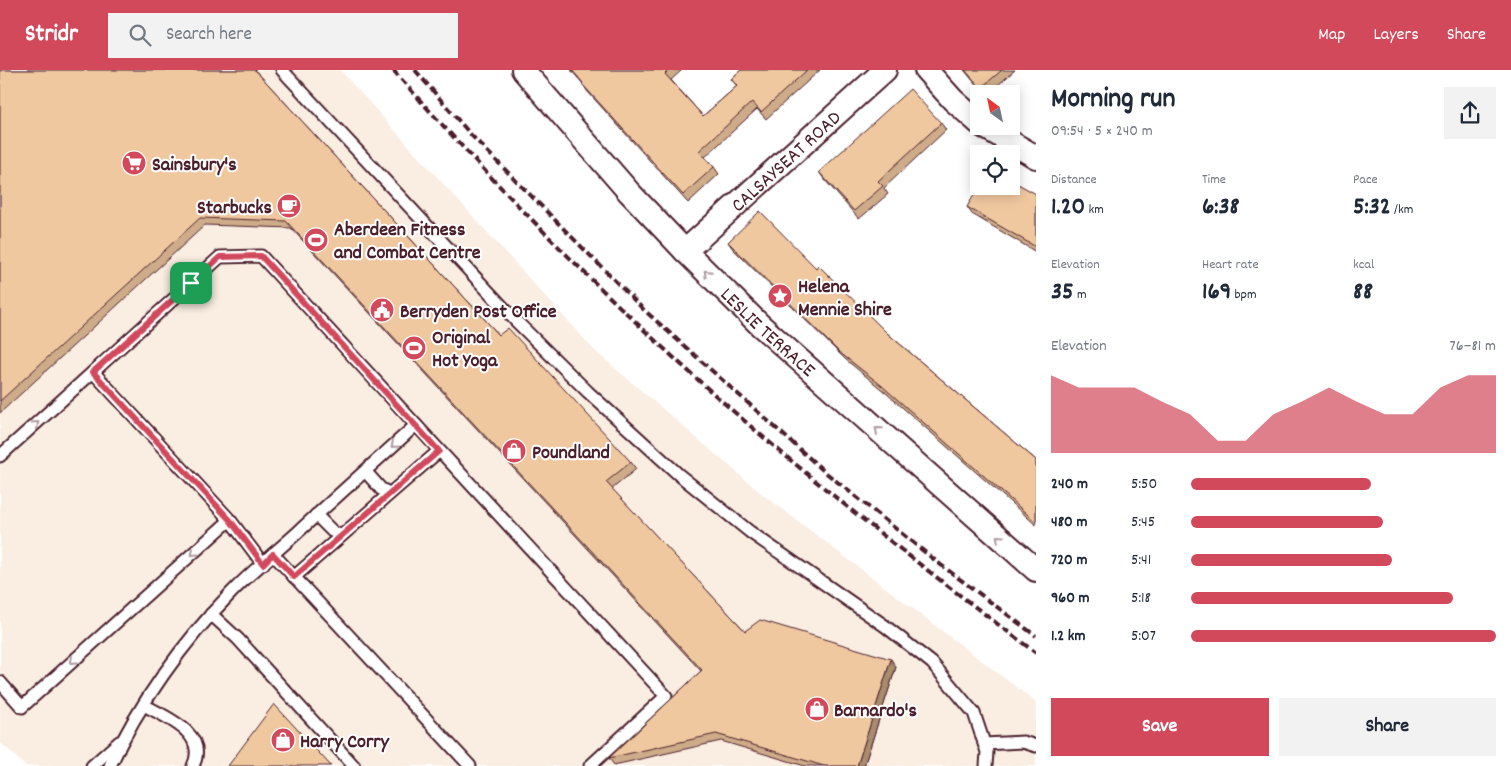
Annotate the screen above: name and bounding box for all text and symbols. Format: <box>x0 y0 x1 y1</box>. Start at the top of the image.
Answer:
search box <box>108 13 458 58</box>
text: Stridr <box>25 18 78 52</box>
icon: search <box>126 21 154 49</box>
text: Search here <box>166 22 252 49</box>
text: Map <box>1318 23 1345 48</box>
text: Layers <box>1373 23 1419 48</box>
text: Share <box>1447 23 1486 48</box>
text: Morning run <box>1051 81 1175 121</box>
north arrow <box>970 85 1020 135</box>
map controls <box>970 85 1020 195</box>
button: share <box>1444 87 1496 139</box>
street label: CALSAYSEAT ROAD <box>726 105 848 220</box>
text: 09:54 · 5 × 240 m <box>1051 120 1153 143</box>
button: locate <box>970 145 1020 195</box>
supermarket icon: Sainsbury's <box>121 150 147 176</box>
place label: Sainsbury's <box>152 152 237 180</box>
text: Distance <box>1051 170 1097 190</box>
text: Time <box>1202 170 1226 190</box>
text: Pace <box>1353 170 1378 190</box>
text: 1.20 <box>1051 190 1085 226</box>
text: 6:38 <box>1202 190 1240 226</box>
text: 5:32 <box>1353 190 1391 226</box>
cafe icon: Starbucks <box>276 193 302 219</box>
place label: Starbucks <box>197 195 272 223</box>
text: km <box>1085 200 1104 220</box>
text: /km <box>1391 200 1413 220</box>
place label: Aberdeen Fitness and Combat Centre <box>334 217 481 268</box>
sports icon: Aberdeen Fitness and Combat Centre <box>303 227 329 253</box>
text: Elevation <box>1051 255 1100 275</box>
text: Heart rate <box>1202 255 1259 275</box>
text: kcal <box>1353 255 1374 275</box>
pin <box>170 262 212 304</box>
icon: arrive <box>177 269 205 297</box>
one-way arrow <box>704 269 713 278</box>
place label: Helena Mennie Shire <box>798 274 892 325</box>
text: 35 <box>1051 275 1074 311</box>
text: 169 <box>1202 275 1231 311</box>
text: 88 <box>1353 275 1373 311</box>
street label: LESLIE TERRACE <box>713 282 820 385</box>
place icon: Helena Mennie Shire <box>767 283 793 309</box>
text: m <box>1074 285 1087 305</box>
text: bpm <box>1231 285 1257 305</box>
public building icon: Berryden Post Office <box>369 297 395 323</box>
place label: Berryden Post Office <box>400 299 557 327</box>
place label: Original Hot Yoga <box>432 325 498 376</box>
sports icon: Original Hot Yoga <box>401 335 427 361</box>
text: Elevation <box>1051 335 1107 358</box>
text: 76–81 m <box>1450 335 1496 358</box>
one-way arrow <box>31 421 40 430</box>
one-way arrow <box>874 427 883 436</box>
shop icon: Poundland <box>501 438 527 464</box>
one-way arrow <box>390 439 399 448</box>
place label: Poundland <box>532 440 610 468</box>
text: 240 m <box>1051 473 1088 496</box>
text: 5:50 <box>1131 473 1157 496</box>
text: 480 m <box>1051 511 1087 534</box>
text: 5:45 <box>1131 511 1155 534</box>
one-way arrow <box>996 535 1005 544</box>
one-way arrow <box>190 547 199 556</box>
text: 720 m <box>1051 549 1088 572</box>
text: 5:41 <box>1131 549 1151 572</box>
text: 960 m <box>1051 587 1090 610</box>
text: 5:18 <box>1131 587 1151 610</box>
text: 1.2 km <box>1051 625 1085 648</box>
text: 5:07 <box>1131 625 1156 648</box>
one-way arrow <box>69 656 78 665</box>
shop icon: Barnardo's <box>804 696 830 722</box>
place label: Barnardo's <box>834 698 917 726</box>
button: Save <box>1051 698 1269 756</box>
button: Share <box>1279 698 1496 756</box>
shop icon: Harry Corry <box>270 727 296 753</box>
place label: Harry Corry <box>300 729 390 757</box>

